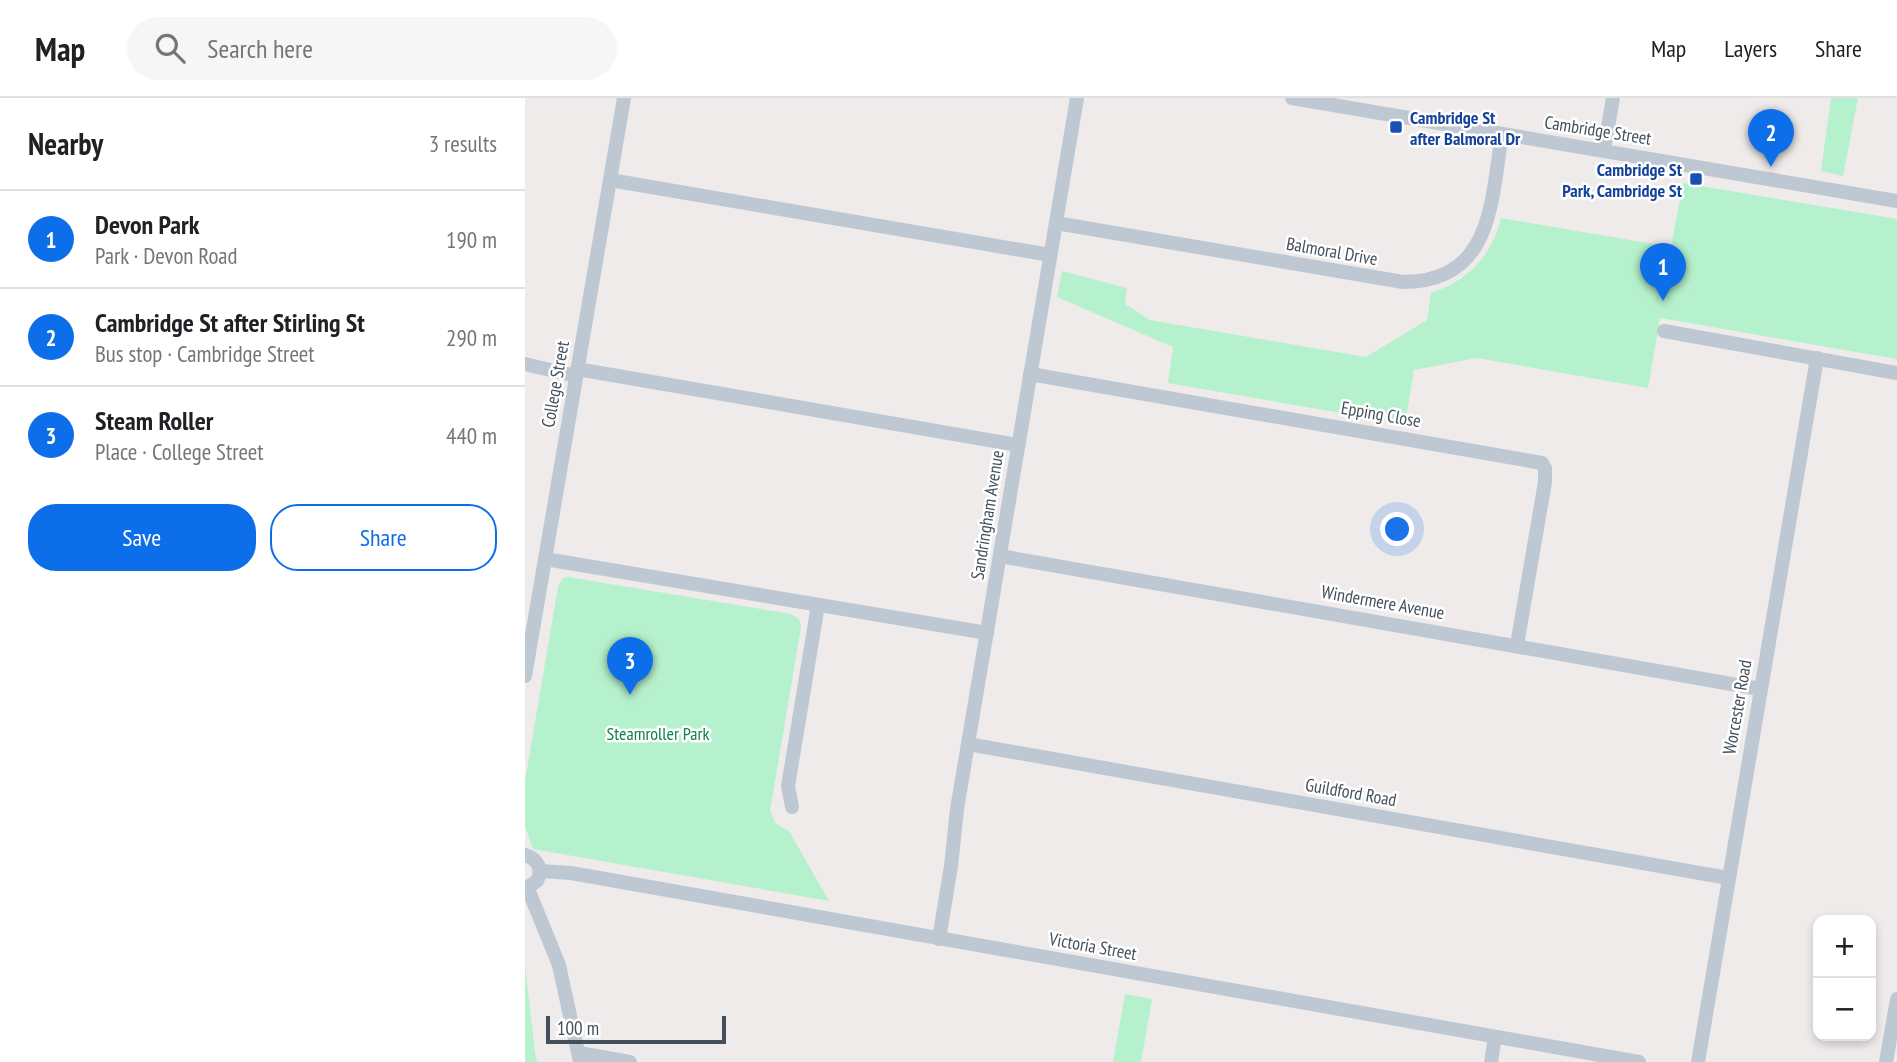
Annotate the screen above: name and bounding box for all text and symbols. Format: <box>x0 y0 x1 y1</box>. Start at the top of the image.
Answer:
search box <box>127 17 617 80</box>
text: Map <box>35 27 85 70</box>
icon: search <box>151 29 189 67</box>
text: Search here <box>207 32 313 65</box>
text: Map <box>1651 33 1686 64</box>
text: Layers <box>1724 33 1777 64</box>
text: Share <box>1815 33 1862 64</box>
place label: Cambridge St after Balmoral Dr <box>1410 106 1521 150</box>
pin: 2 <box>1748 109 1794 167</box>
street label: Cambridge Street <box>1543 110 1653 150</box>
marker: Cambridge St after Balmoral Dr <box>1388 119 1404 135</box>
text: Nearby <box>28 124 103 163</box>
text: 3 results <box>429 129 497 158</box>
place label: Cambridge St Park, Cambridge St <box>1562 158 1683 202</box>
marker: Cambridge St Park, Cambridge St <box>1688 171 1704 187</box>
text: Devon Park <box>95 208 199 241</box>
text: 1 <box>46 225 57 254</box>
text: 190 m <box>446 225 497 254</box>
street label: Balmoral Drive <box>1285 232 1379 270</box>
text: Park · Devon Road <box>95 241 238 270</box>
pin: 1 <box>1640 243 1686 301</box>
text: Cambridge St after Stirling St <box>95 306 365 339</box>
text: 2 <box>46 323 57 352</box>
text: 290 m <box>446 323 497 352</box>
text: Bus stop · Cambridge Street <box>95 339 315 368</box>
street label: College Street <box>536 339 574 429</box>
street label: Epping Close <box>1339 396 1423 432</box>
text: Steam Roller <box>95 404 213 437</box>
text: 3 <box>46 421 57 450</box>
text: 440 m <box>446 421 497 450</box>
text: Place · College Street <box>95 437 264 466</box>
street label: Sandringham Avenue <box>965 449 1009 581</box>
button: Save <box>28 504 256 571</box>
button: Share <box>270 504 497 571</box>
your location <box>1380 512 1414 546</box>
street label: Windermere Avenue <box>1320 580 1446 624</box>
pin: 3 <box>607 637 653 695</box>
street label: Worcester Road <box>1717 658 1757 756</box>
park label: Steamroller Park <box>607 722 709 745</box>
street label: Guildford Road <box>1304 773 1398 811</box>
map controls <box>1813 915 1876 1041</box>
button: + <box>1813 915 1876 978</box>
street label: Victoria Street <box>1047 927 1139 965</box>
button: − <box>1813 978 1876 1041</box>
scale bar <box>546 1013 726 1045</box>
text: 100 m <box>557 1016 599 1040</box>

